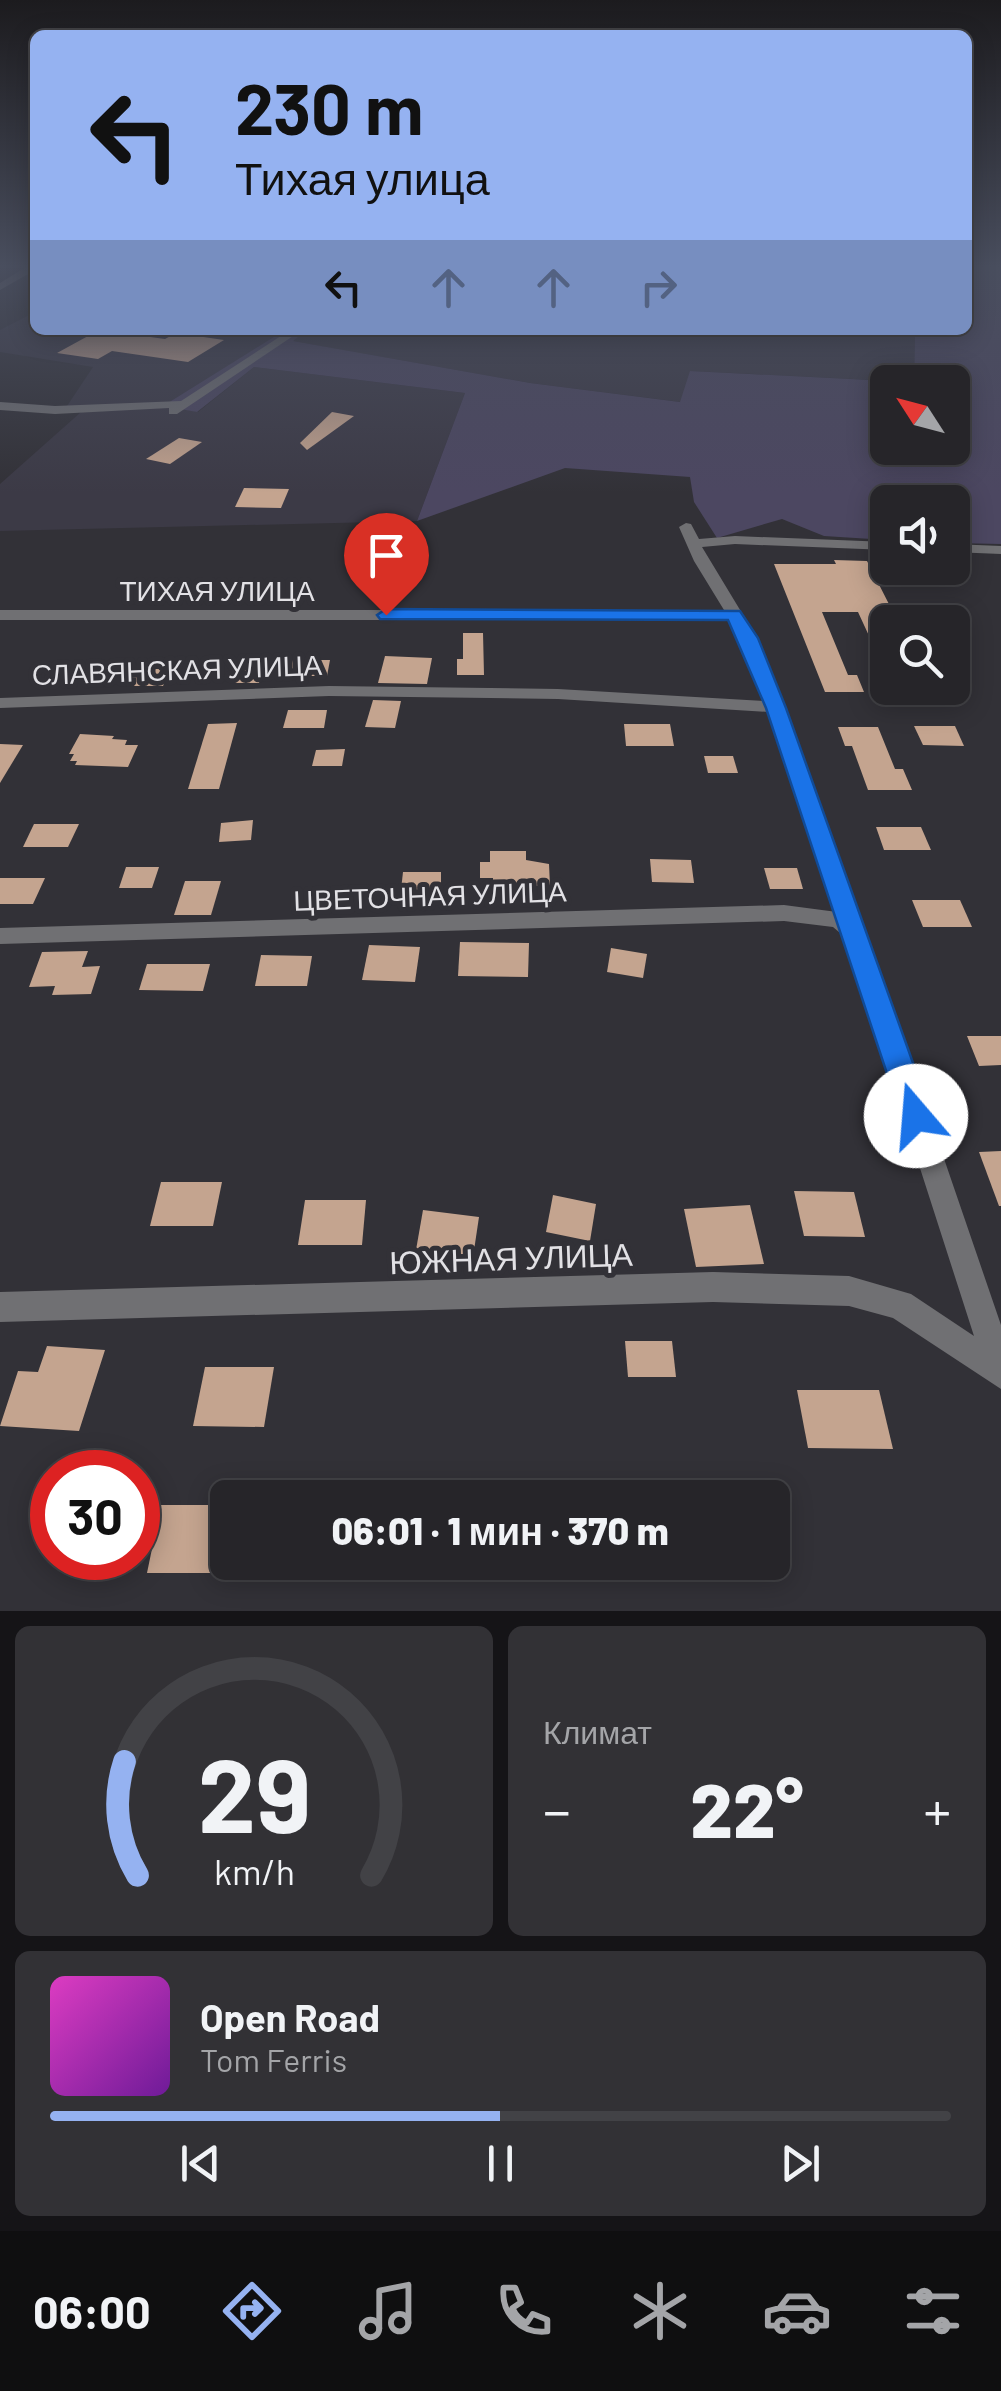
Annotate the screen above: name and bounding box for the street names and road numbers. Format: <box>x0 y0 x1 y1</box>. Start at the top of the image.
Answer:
street label: ТИХАЯ УЛИЦА <box>119 573 315 607</box>
street label: СЛАВЯНСКАЯ УЛИЦА <box>31 647 323 691</box>
street label: ЦВЕТОЧНАЯ УЛИЦА <box>293 873 567 917</box>
street label: ЮЖНАЯ УЛИЦА <box>389 1234 634 1281</box>

